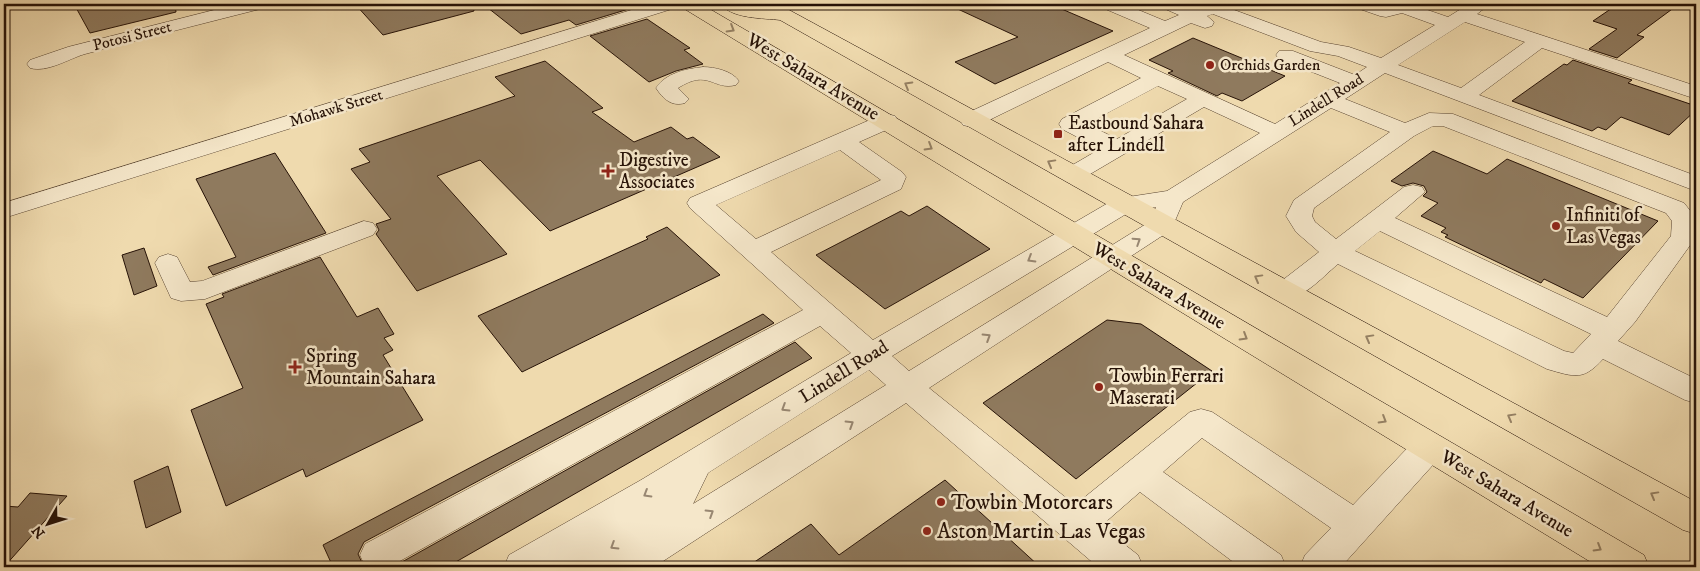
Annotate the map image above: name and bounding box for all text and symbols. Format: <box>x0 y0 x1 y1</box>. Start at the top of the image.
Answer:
street label: Potosi Street <box>91 17 173 55</box>
one-way arrow <box>726 22 735 32</box>
street label: West Sahara Avenue <box>742 28 884 126</box>
place label: Orchids Garden <box>1220 55 1321 75</box>
marker: Orchids Garden <box>1204 59 1216 71</box>
street label: Lindell Road <box>1285 69 1367 131</box>
one-way arrow <box>905 81 914 91</box>
street label: Mohawk Street <box>287 84 385 132</box>
place label: Eastbound Sahara after Lindell <box>1068 112 1204 157</box>
marker: Eastbound Sahara after Lindell <box>1052 128 1064 140</box>
one-way arrow <box>923 140 932 150</box>
place label: Digestive Associates <box>619 149 694 194</box>
one-way arrow <box>1047 160 1056 170</box>
marker: Digestive Associates <box>601 164 615 178</box>
place label: Infiniti of Las Vegas <box>1566 204 1642 249</box>
marker: Infiniti of Las Vegas <box>1550 220 1562 232</box>
street label: West Sahara Avenue <box>1088 237 1230 335</box>
one-way arrow <box>1131 238 1141 247</box>
one-way arrow <box>1028 253 1037 263</box>
one-way arrow <box>1255 274 1264 284</box>
one-way arrow <box>1238 330 1247 340</box>
one-way arrow <box>981 334 991 343</box>
street label: Lindell Road <box>795 335 893 408</box>
one-way arrow <box>1365 335 1374 345</box>
place label: Spring Mountain Sahara <box>306 345 436 390</box>
marker: Spring Mountain Sahara <box>288 360 302 374</box>
place label: Towbin Ferrari Maserati <box>1109 365 1224 410</box>
marker: Towbin Ferrari Maserati <box>1093 381 1105 393</box>
one-way arrow <box>782 402 791 411</box>
one-way arrow <box>1507 413 1516 423</box>
one-way arrow <box>1378 414 1387 424</box>
one-way arrow <box>844 421 853 430</box>
street label: West Sahara Avenue <box>1436 445 1578 543</box>
one-way arrow <box>644 488 653 498</box>
place label: Towbin Motorcars <box>951 489 1113 516</box>
one-way arrow <box>1650 491 1659 501</box>
marker: Towbin Motorcars <box>935 496 947 508</box>
north arrow <box>22 498 72 548</box>
one-way arrow <box>704 510 713 519</box>
place label: Aston Martin Las Vegas <box>937 518 1145 545</box>
text: N <box>28 521 49 542</box>
marker: Aston Martin Las Vegas <box>921 525 933 537</box>
one-way arrow <box>610 539 619 549</box>
one-way arrow <box>1593 541 1602 551</box>

